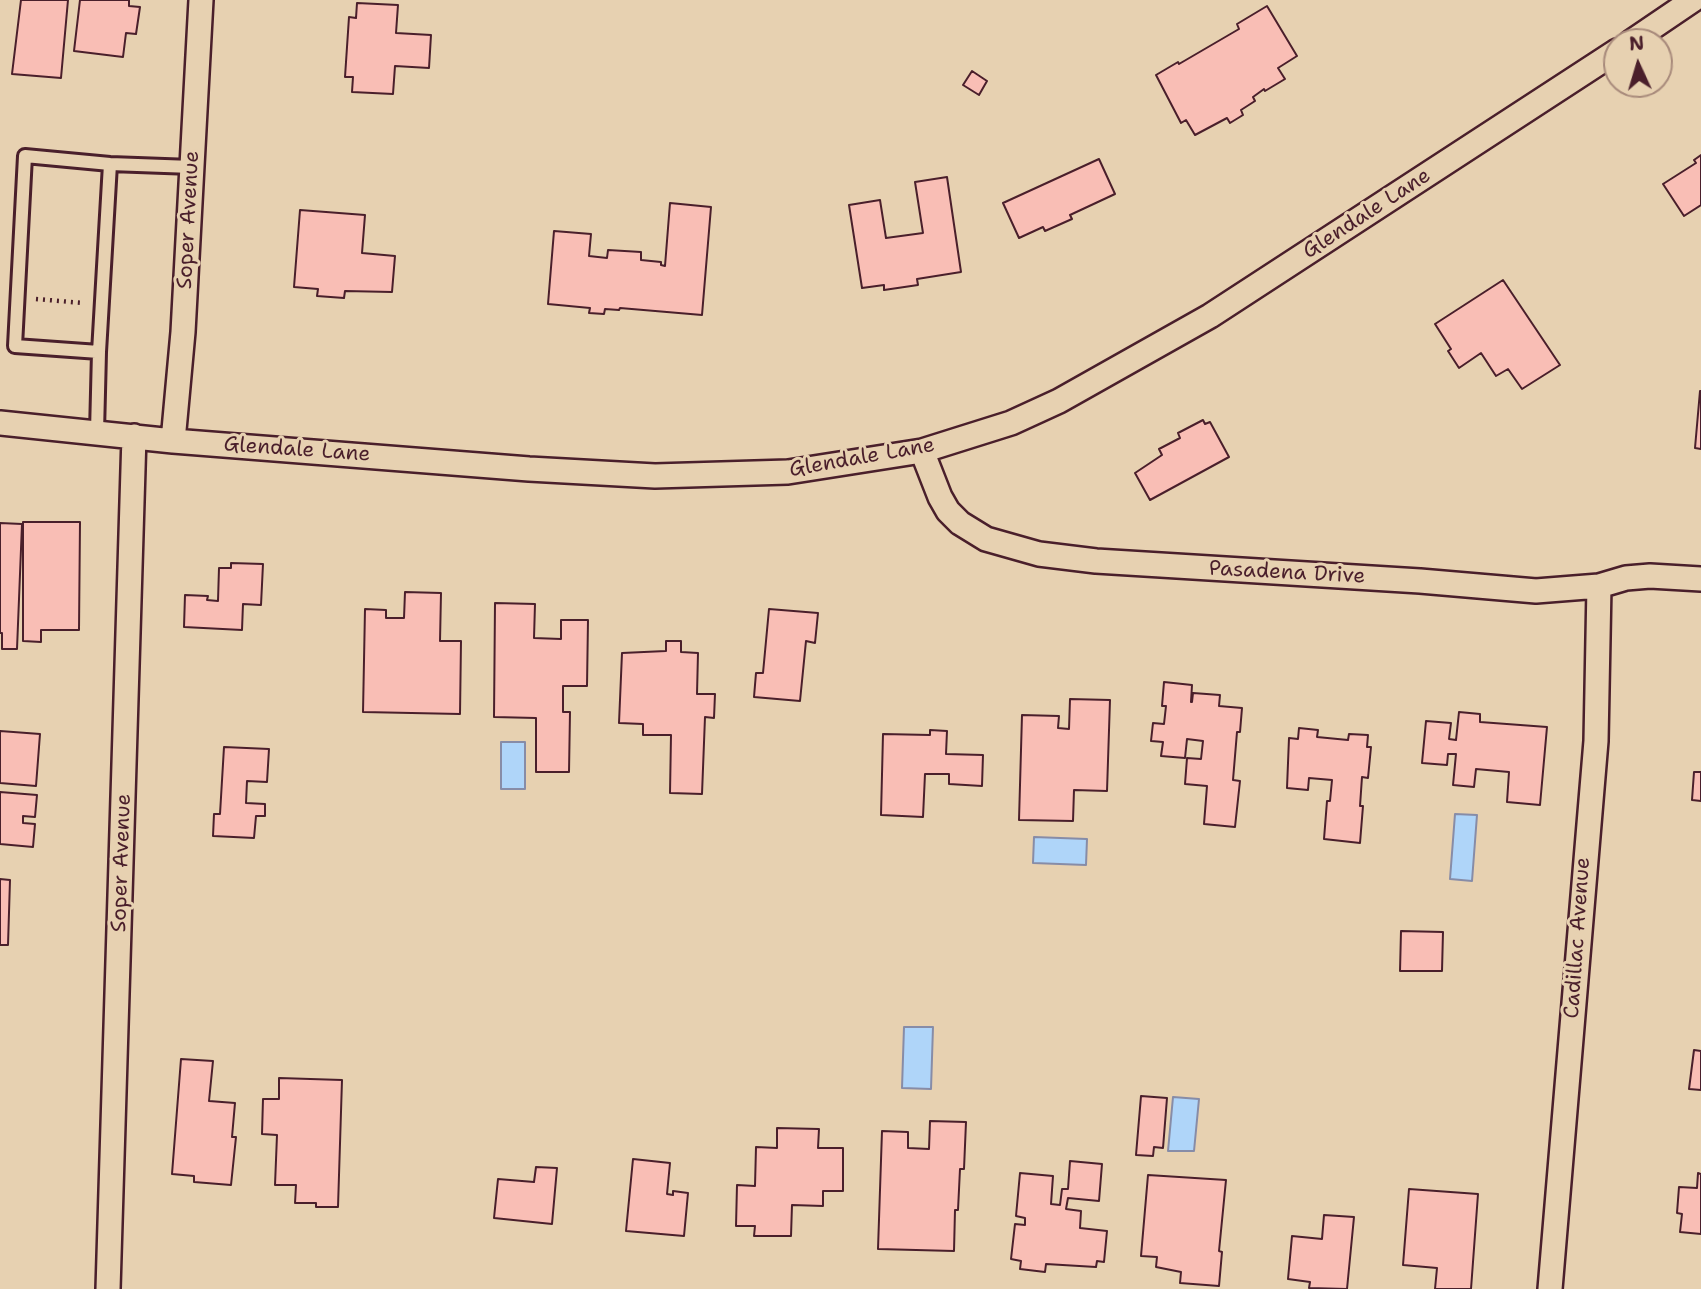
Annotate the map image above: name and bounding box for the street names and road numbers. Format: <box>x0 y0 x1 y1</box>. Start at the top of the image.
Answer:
street label: Soper Avenue <box>173 150 205 290</box>
street label: Glendale Lane <box>1298 163 1436 265</box>
street label: Glendale Lane <box>223 432 371 468</box>
street label: Glendale Lane <box>787 433 937 483</box>
street label: Pasadena Drive <box>1208 556 1366 590</box>
street label: Soper Avenue <box>107 793 137 933</box>
street label: Cadillac Avenue <box>1560 856 1596 1020</box>

